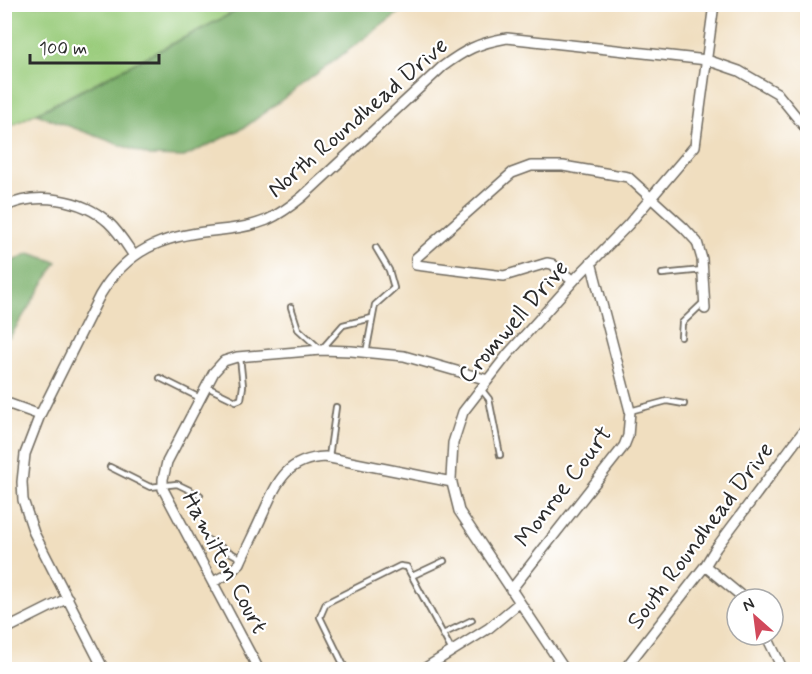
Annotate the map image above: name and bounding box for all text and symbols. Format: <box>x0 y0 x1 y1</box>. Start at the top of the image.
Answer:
scale bar <box>30 27 159 65</box>
street label: North Roundhead Drive <box>261 31 455 205</box>
text: 100 m <box>39 37 87 61</box>
street label: Cromwell Drive <box>452 254 576 390</box>
street label: Monroe Court <box>508 420 620 554</box>
street label: South Roundhead Drive <box>620 436 782 636</box>
street label: Hamilton Court <box>174 487 274 639</box>
north arrow <box>725 587 785 647</box>
text: N <box>739 593 758 617</box>

